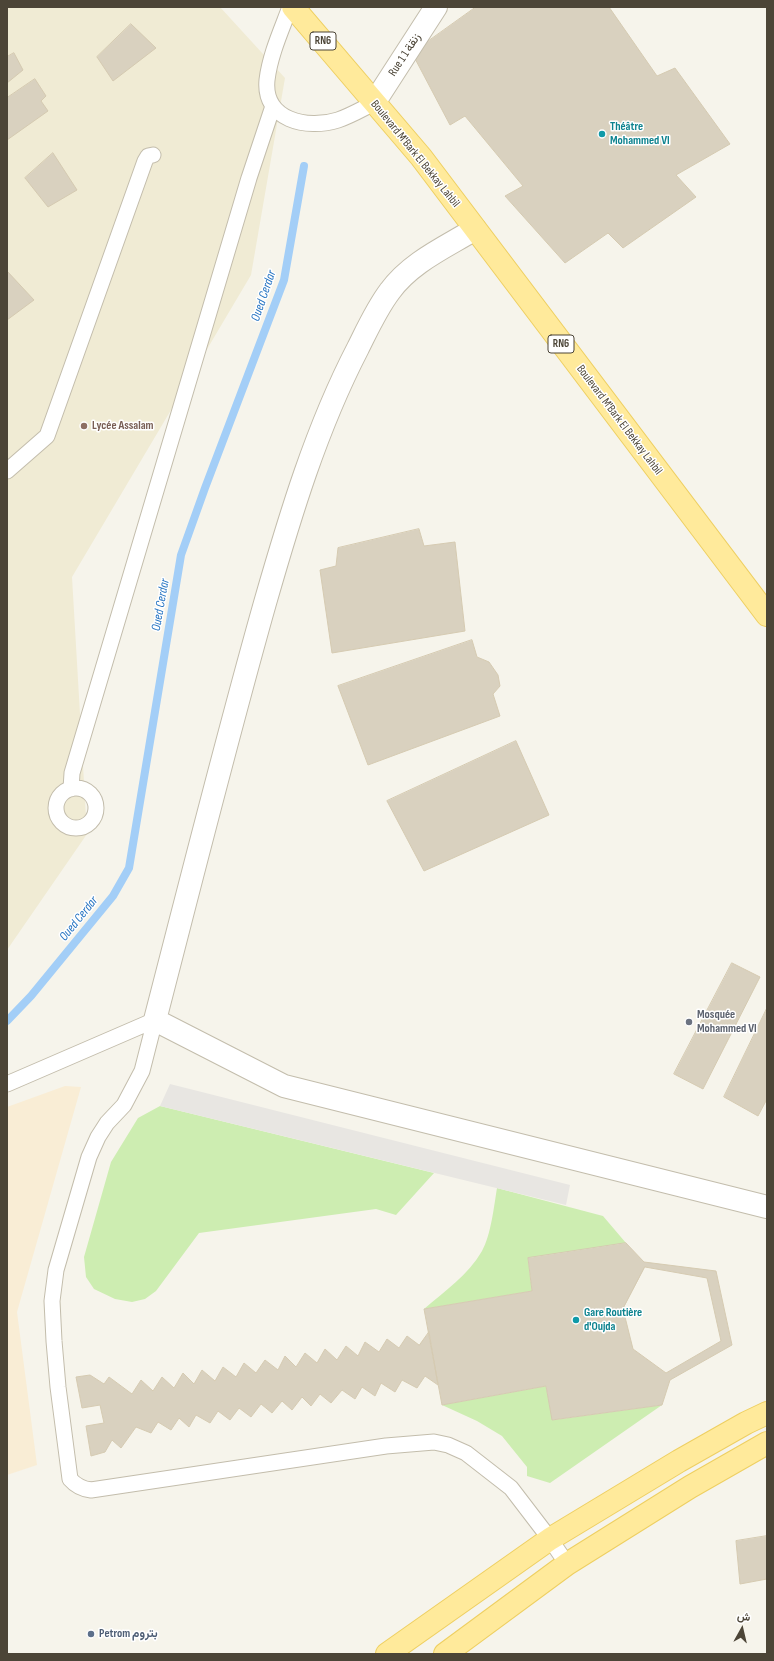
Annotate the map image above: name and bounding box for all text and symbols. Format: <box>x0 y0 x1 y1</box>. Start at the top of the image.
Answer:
street label: Rue 1 زنقة 1 <box>386 31 424 79</box>
road number: RN6 <box>310 32 336 50</box>
street label: Boulevard M'Bark El Bekkay Lahbil <box>367 98 463 210</box>
place label: Théâtre Mohammed VI <box>610 120 670 148</box>
marker: Théâtre Mohammed VI <box>597 129 607 139</box>
water label: Oued Cerdar <box>248 268 280 324</box>
road number: RN6 <box>548 335 574 353</box>
street label: Boulevard M'Bark El Bekkay Lahbil <box>573 362 665 478</box>
place label: Lycée Assalam <box>92 419 154 433</box>
marker: Lycée Assalam <box>79 421 89 431</box>
water label: Oued Cerdar <box>149 578 173 632</box>
water label: Oued Cerdar <box>56 894 102 944</box>
place label: Mosquée Mohammed VI <box>697 1008 757 1036</box>
marker: Mosquée Mohammed VI <box>684 1017 694 1027</box>
place label: Gare Routière d'Oujda <box>584 1306 642 1334</box>
marker: Gare Routière d'Oujda <box>571 1315 581 1325</box>
north arrow <box>722 1609 762 1649</box>
text: ش <box>736 1609 751 1624</box>
place label: Petrom بتروم <box>99 1627 158 1641</box>
marker: Petrom بتروم <box>86 1629 96 1639</box>

